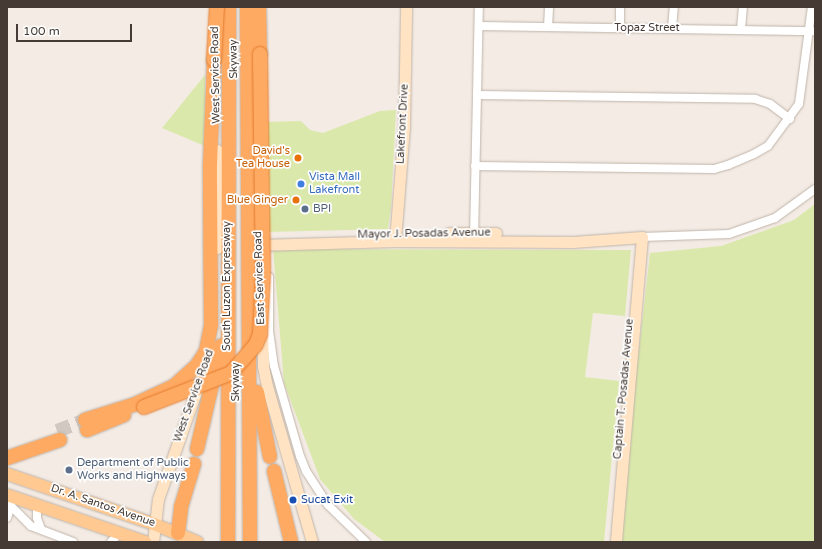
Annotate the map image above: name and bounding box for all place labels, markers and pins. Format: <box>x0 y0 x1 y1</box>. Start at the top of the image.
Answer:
place label: David's Tea House <box>236 145 290 171</box>
marker: David's Tea House <box>293 153 303 163</box>
place label: Vista Mall Lakefront <box>309 171 360 197</box>
marker: Vista Mall Lakefront <box>296 179 306 189</box>
place label: Blue Ginger <box>227 193 288 207</box>
marker: Blue Ginger <box>291 195 301 205</box>
place label: BPI <box>313 202 331 216</box>
marker: BPI <box>300 204 310 214</box>
place label: Department of Public Works and Highways <box>77 457 189 483</box>
marker: Department of Public Works and Highways <box>64 465 74 475</box>
place label: Sucat Exit <box>301 493 353 507</box>
marker: Sucat Exit <box>288 495 298 505</box>

